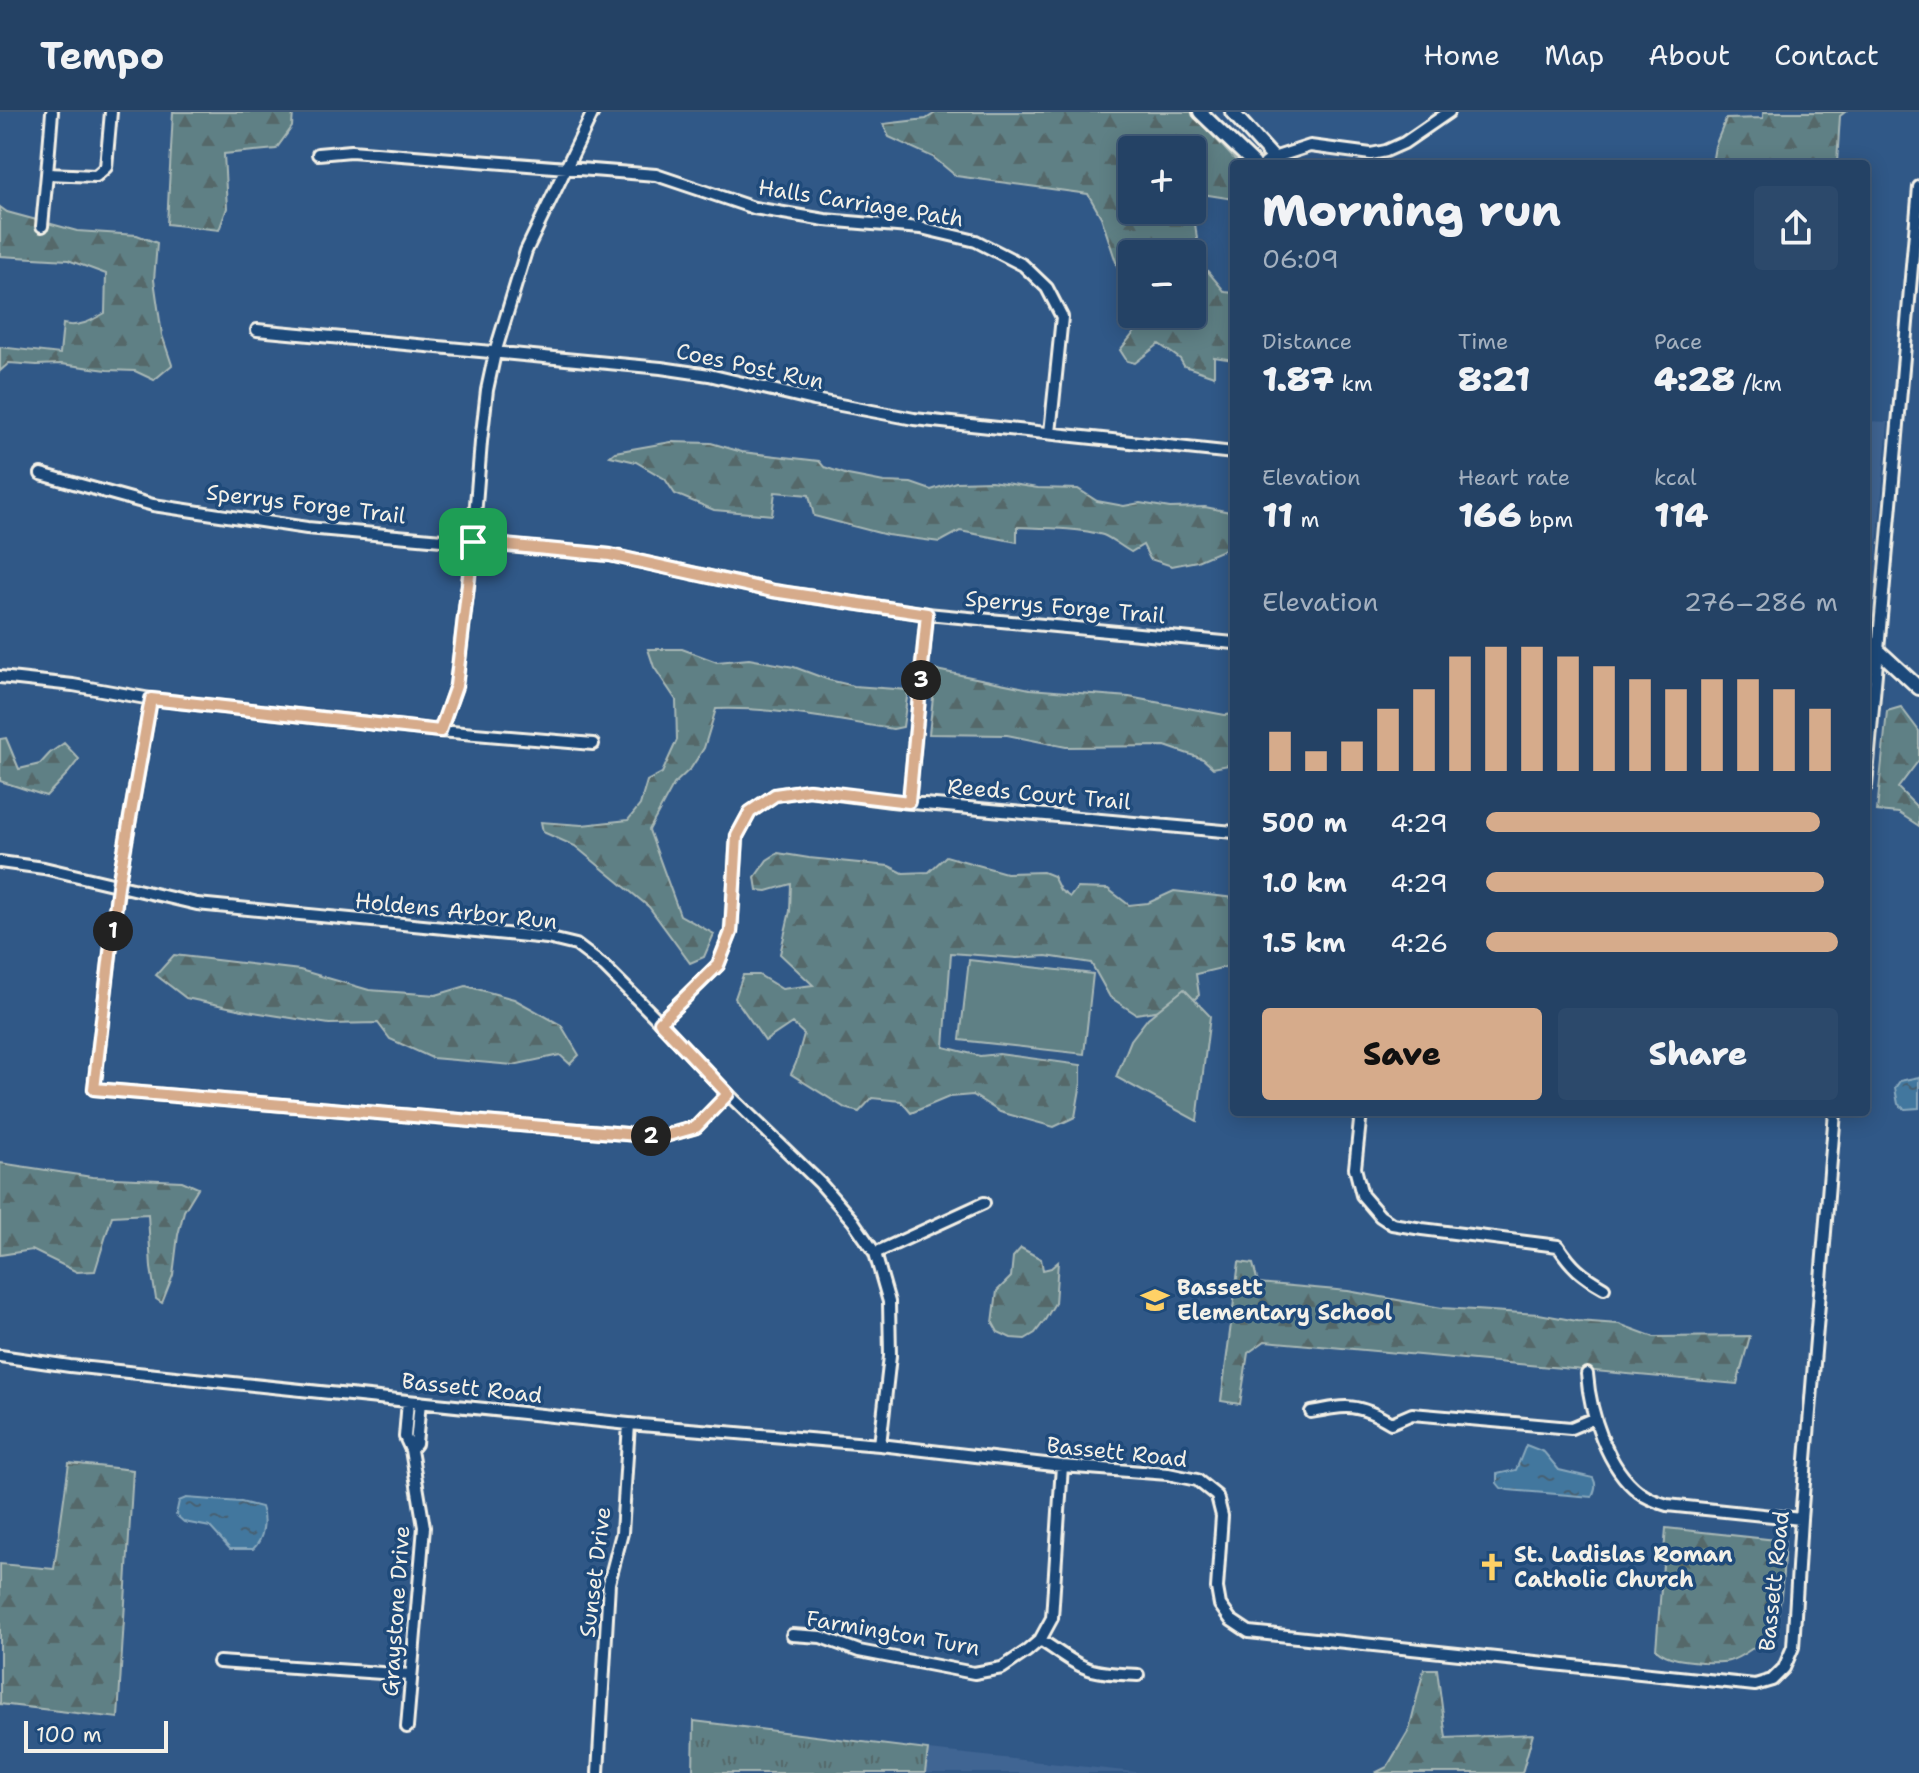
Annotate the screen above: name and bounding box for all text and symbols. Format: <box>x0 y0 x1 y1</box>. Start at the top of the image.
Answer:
text: Tempo <box>40 30 164 81</box>
text: Home <box>1423 36 1500 74</box>
text: Map <box>1544 36 1604 74</box>
text: About <box>1648 36 1730 74</box>
text: Contact <box>1774 36 1879 74</box>
map controls <box>1118 136 1206 328</box>
button: + <box>1118 136 1206 224</box>
street label: Halls Carriage Path <box>756 172 966 234</box>
text: Morning run <box>1262 181 1561 240</box>
button: share <box>1754 186 1838 270</box>
button: − <box>1118 240 1206 328</box>
text: 06:09 <box>1262 241 1339 276</box>
text: Distance <box>1262 327 1352 356</box>
text: Time <box>1458 327 1508 356</box>
text: Pace <box>1654 327 1702 356</box>
street label: Coes Post Run <box>674 336 826 396</box>
text: 1.87 <box>1262 356 1334 402</box>
text: 8:21 <box>1458 356 1530 402</box>
text: 4:28 <box>1654 356 1735 402</box>
text: km <box>1334 369 1373 398</box>
text: /km <box>1735 369 1782 398</box>
text: Elevation <box>1262 463 1360 492</box>
text: Heart rate <box>1458 463 1570 492</box>
text: kcal <box>1654 463 1697 492</box>
street label: Sperrys Forge Trail <box>205 477 408 531</box>
text: 11 <box>1262 492 1293 538</box>
text: 166 <box>1458 492 1521 538</box>
text: 114 <box>1654 492 1708 538</box>
text: m <box>1293 505 1319 534</box>
text: bpm <box>1521 505 1573 534</box>
pin <box>439 508 507 576</box>
icon: arrive <box>451 520 495 564</box>
street label: Sperrys Forge Trail <box>964 584 1167 630</box>
text: Elevation <box>1262 584 1378 619</box>
text: 276–286 m <box>1684 584 1838 619</box>
pin: 3 <box>901 660 941 700</box>
text: 3 <box>913 665 929 694</box>
street label: Reeds Court Trail <box>946 772 1132 816</box>
text: 500 m <box>1262 805 1347 840</box>
text: 4:29 <box>1390 805 1448 840</box>
text: 1.0 km <box>1262 865 1347 900</box>
text: 4:29 <box>1390 865 1448 900</box>
street label: Holdens Arbor Run <box>353 886 559 936</box>
pin: 1 <box>93 911 133 951</box>
text: 1 <box>108 916 118 945</box>
text: 1.5 km <box>1262 925 1346 960</box>
text: 4:26 <box>1390 925 1448 960</box>
button: Save <box>1262 1008 1542 1100</box>
button: Share <box>1558 1008 1838 1100</box>
pin: 2 <box>631 1116 671 1156</box>
text: 2 <box>643 1121 659 1150</box>
place label: Bassett Elementary School <box>1177 1273 1393 1327</box>
school or university icon: Bassett Elementary School <box>1140 1285 1170 1315</box>
street label: Bassett Road <box>400 1366 544 1410</box>
street label: Bassett Road <box>1045 1430 1189 1474</box>
street label: Sunset Drive <box>573 1505 617 1639</box>
street label: Bassett Road <box>1752 1509 1796 1653</box>
street label: Graystone Drive <box>376 1525 416 1697</box>
place label: St. Ladislas Roman Catholic Church <box>1514 1540 1733 1594</box>
church icon: St. Ladislas Roman Catholic Church <box>1477 1552 1507 1582</box>
street label: Farmington Turn <box>804 1603 982 1663</box>
scale bar <box>24 1717 168 1753</box>
text: 100 m <box>36 1720 102 1749</box>

